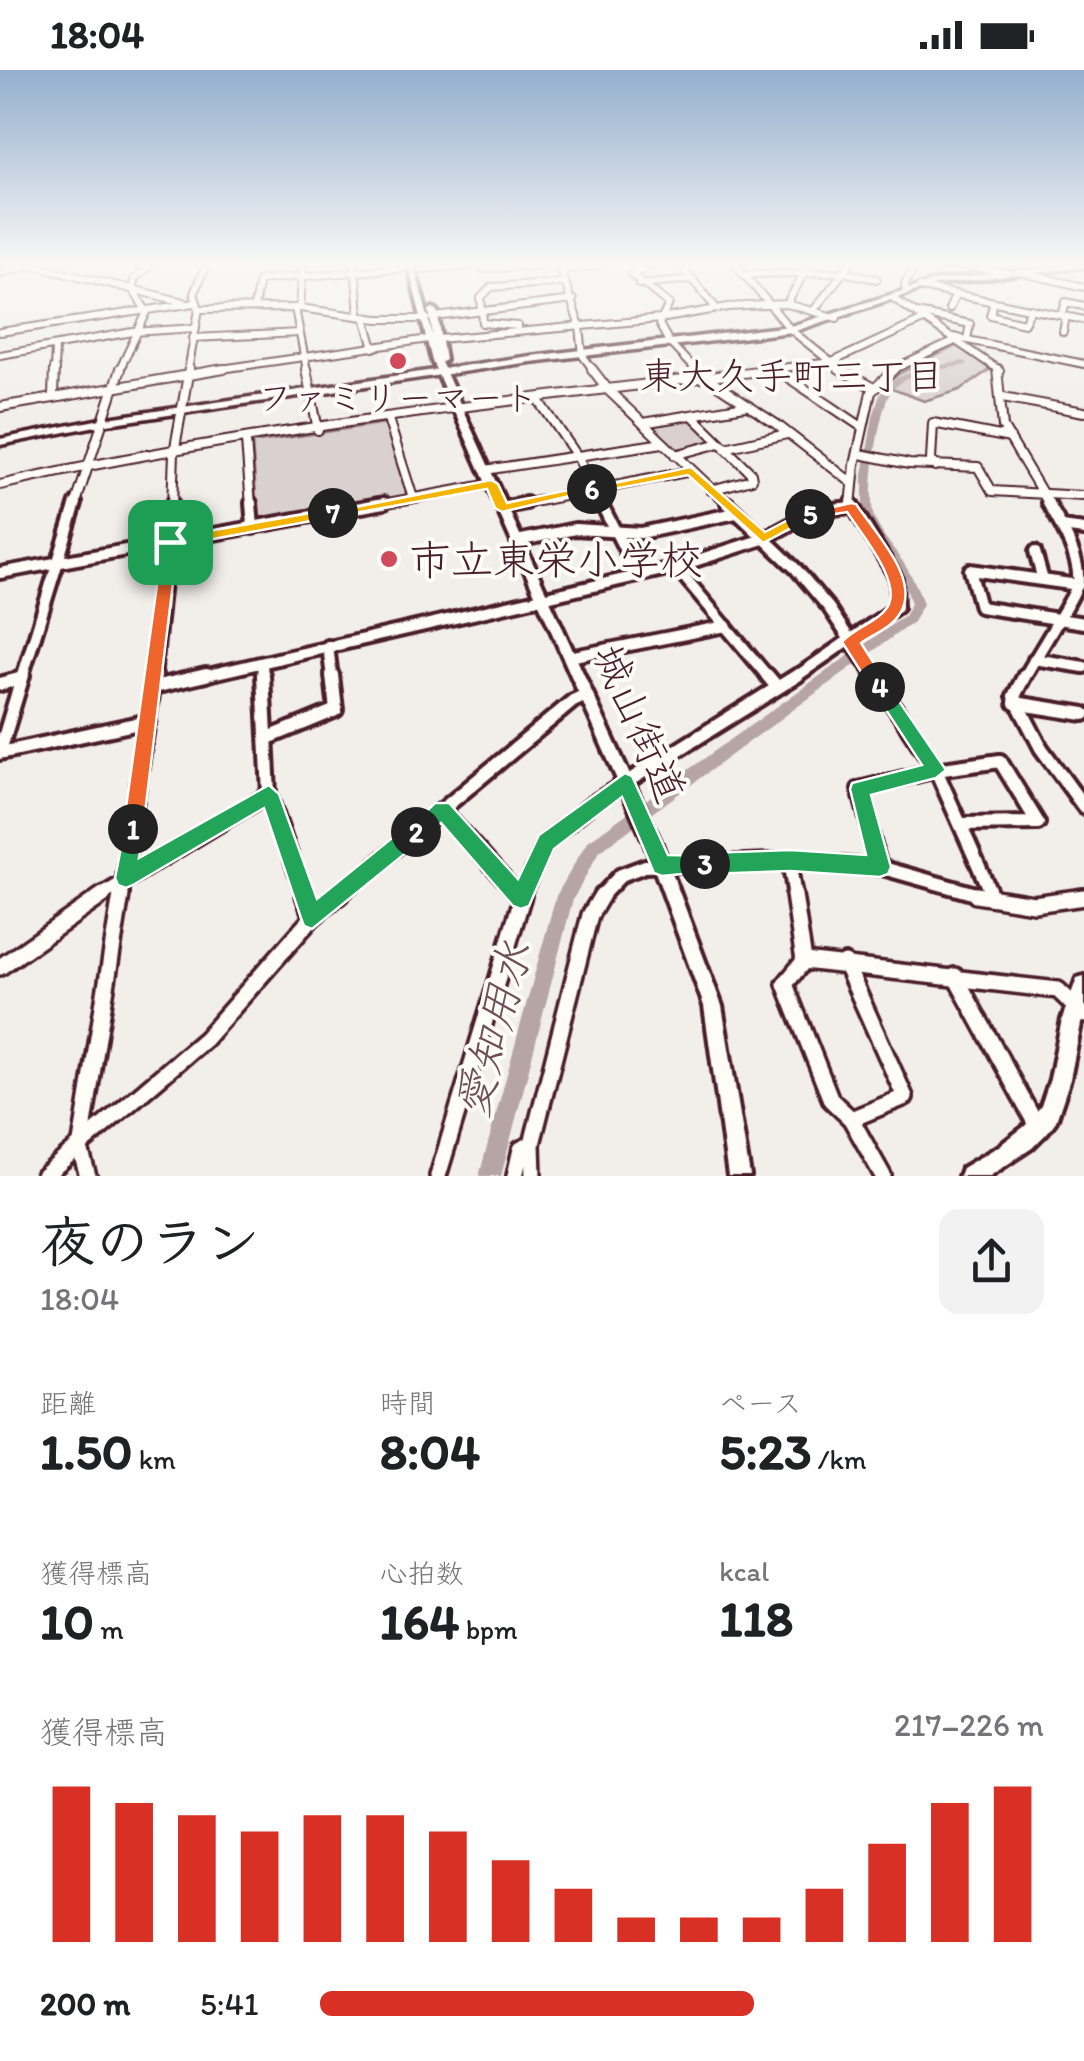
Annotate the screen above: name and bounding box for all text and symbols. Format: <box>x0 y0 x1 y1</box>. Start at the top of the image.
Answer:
text: 18:04 <box>50 12 144 58</box>
marker: ファミリーマート <box>387 350 409 372</box>
district label: 東大久手町三丁目 <box>640 353 944 399</box>
place label: ファミリーマート <box>258 377 538 419</box>
pin: 6 <box>567 464 617 514</box>
text: 6 <box>585 472 599 506</box>
pin: 7 <box>308 488 358 538</box>
pin: 5 <box>785 489 835 539</box>
text: 7 <box>326 496 340 530</box>
text: 5 <box>803 497 817 531</box>
pin <box>128 500 213 585</box>
icon: arrive <box>143 515 198 570</box>
place label: 市立東栄小学校 <box>409 534 703 585</box>
marker: 市立東栄小学校 <box>378 548 400 570</box>
street label: 城山街道 <box>582 636 697 810</box>
pin: 4 <box>855 662 905 712</box>
text: 4 <box>872 670 888 704</box>
pin: 1 <box>108 804 158 854</box>
pin: 2 <box>391 807 441 857</box>
text: 1 <box>127 812 140 846</box>
text: 2 <box>409 815 423 849</box>
pin: 3 <box>680 839 730 889</box>
text: 3 <box>697 847 713 881</box>
water label: 愛知用水 <box>444 935 542 1123</box>
text: 夜のラン <box>40 1209 260 1275</box>
button: share <box>939 1209 1044 1314</box>
text: 18:04 <box>40 1280 119 1318</box>
text: 距離 <box>40 1386 96 1420</box>
text: 時間 <box>380 1386 436 1420</box>
text: ペース <box>719 1386 802 1420</box>
text: 1.50 <box>40 1421 133 1482</box>
text: 8:04 <box>380 1421 480 1482</box>
text: 5:23 <box>719 1421 811 1482</box>
text: km <box>133 1442 176 1476</box>
text: /km <box>811 1442 867 1476</box>
text: kcal <box>719 1554 769 1588</box>
text: 獲得標高 <box>40 1556 152 1590</box>
text: 心拍数 <box>380 1556 464 1590</box>
text: 118 <box>719 1588 793 1649</box>
text: 10 <box>40 1591 94 1652</box>
text: 164 <box>380 1591 459 1652</box>
text: m <box>94 1612 124 1646</box>
text: bpm <box>459 1612 518 1646</box>
text: 217–226 m <box>894 1706 1044 1744</box>
text: 獲得標高 <box>40 1713 168 1751</box>
text: 200 m <box>40 1985 130 2023</box>
text: 5:41 <box>200 1985 259 2023</box>

